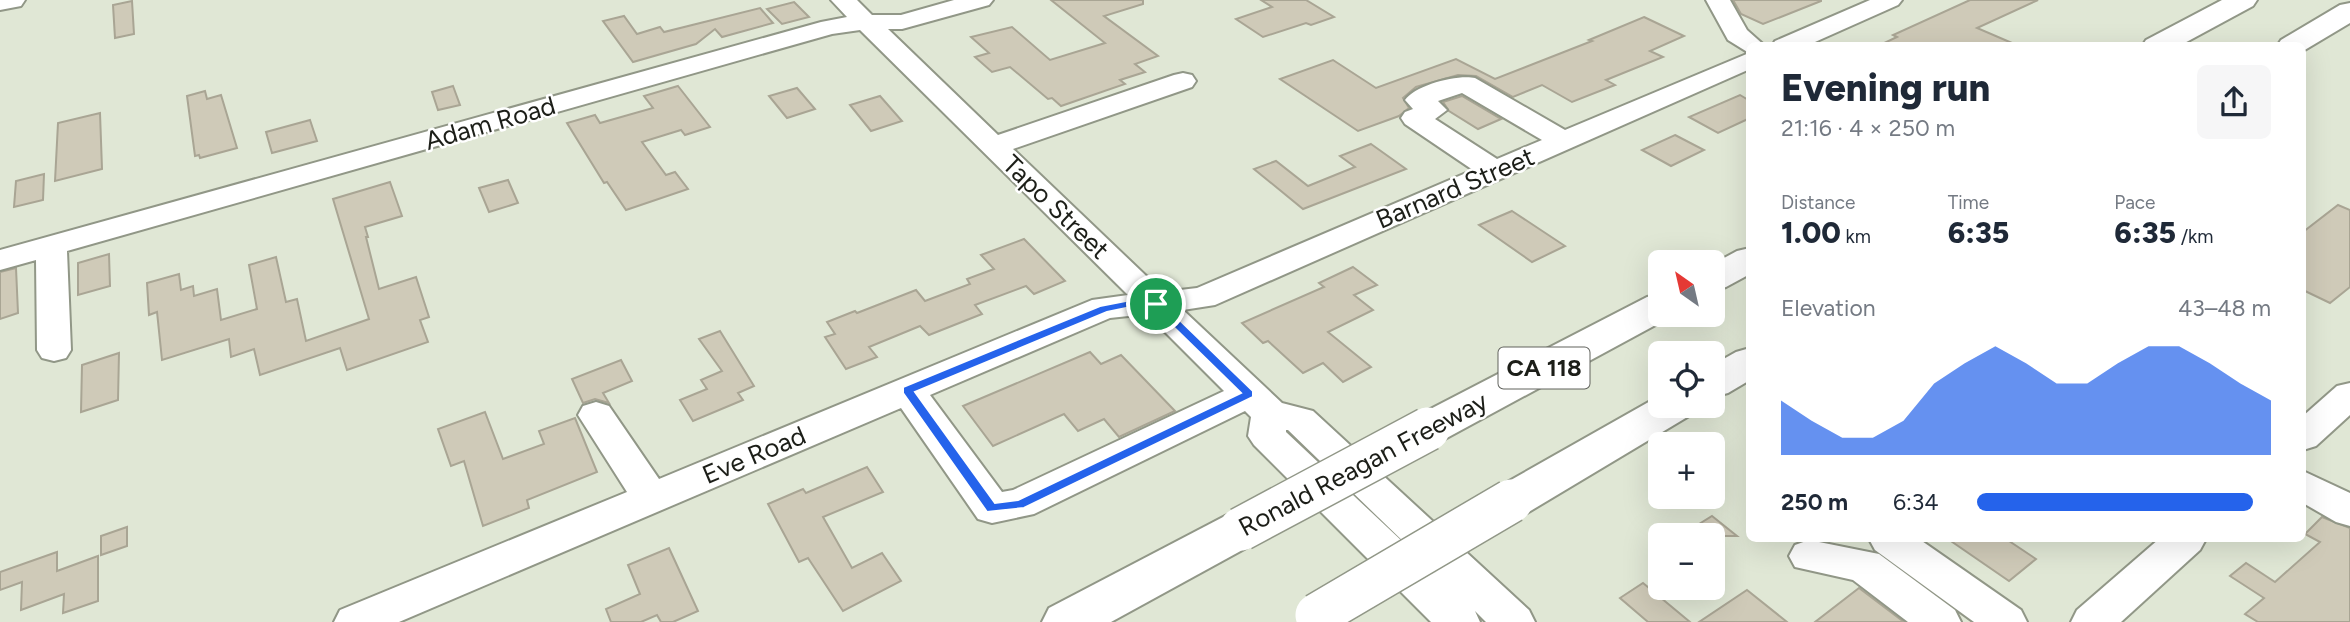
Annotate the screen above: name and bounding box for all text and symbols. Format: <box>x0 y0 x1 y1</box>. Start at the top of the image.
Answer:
text: Evening run <box>1781 65 1990 111</box>
button: share <box>2197 65 2271 139</box>
street label: Adam Road <box>421 89 559 157</box>
text: 21:16 · 4 × 250 m <box>1781 114 1955 142</box>
street label: Barnard Street <box>1371 140 1539 236</box>
street label: Tapo Street <box>996 148 1116 266</box>
text: Distance <box>1781 191 1855 214</box>
text: Time <box>1948 191 1989 214</box>
text: Pace <box>2114 191 2155 214</box>
text: 1.00 <box>1781 214 1841 251</box>
text: 6:35 <box>1948 214 2009 251</box>
text: 6:35 <box>2114 214 2176 251</box>
text: km <box>1841 225 1871 248</box>
text: /km <box>2176 225 2213 248</box>
north arrow <box>1648 250 1726 327</box>
map controls <box>1648 250 1725 600</box>
pin <box>1126 274 1186 334</box>
icon: arrive <box>1137 285 1175 323</box>
text: Elevation <box>1781 294 1876 322</box>
text: 43–48 m <box>2178 294 2271 322</box>
button: locate <box>1648 341 1725 418</box>
road number: CA 118 <box>1498 348 1590 388</box>
street label: Ronald Reagan Freeway <box>1233 385 1493 543</box>
street label: Eve Road <box>698 419 810 491</box>
button: + <box>1648 432 1725 509</box>
text: 250 m <box>1781 488 1848 516</box>
text: 6:34 <box>1893 488 1939 516</box>
button: − <box>1648 523 1725 600</box>

